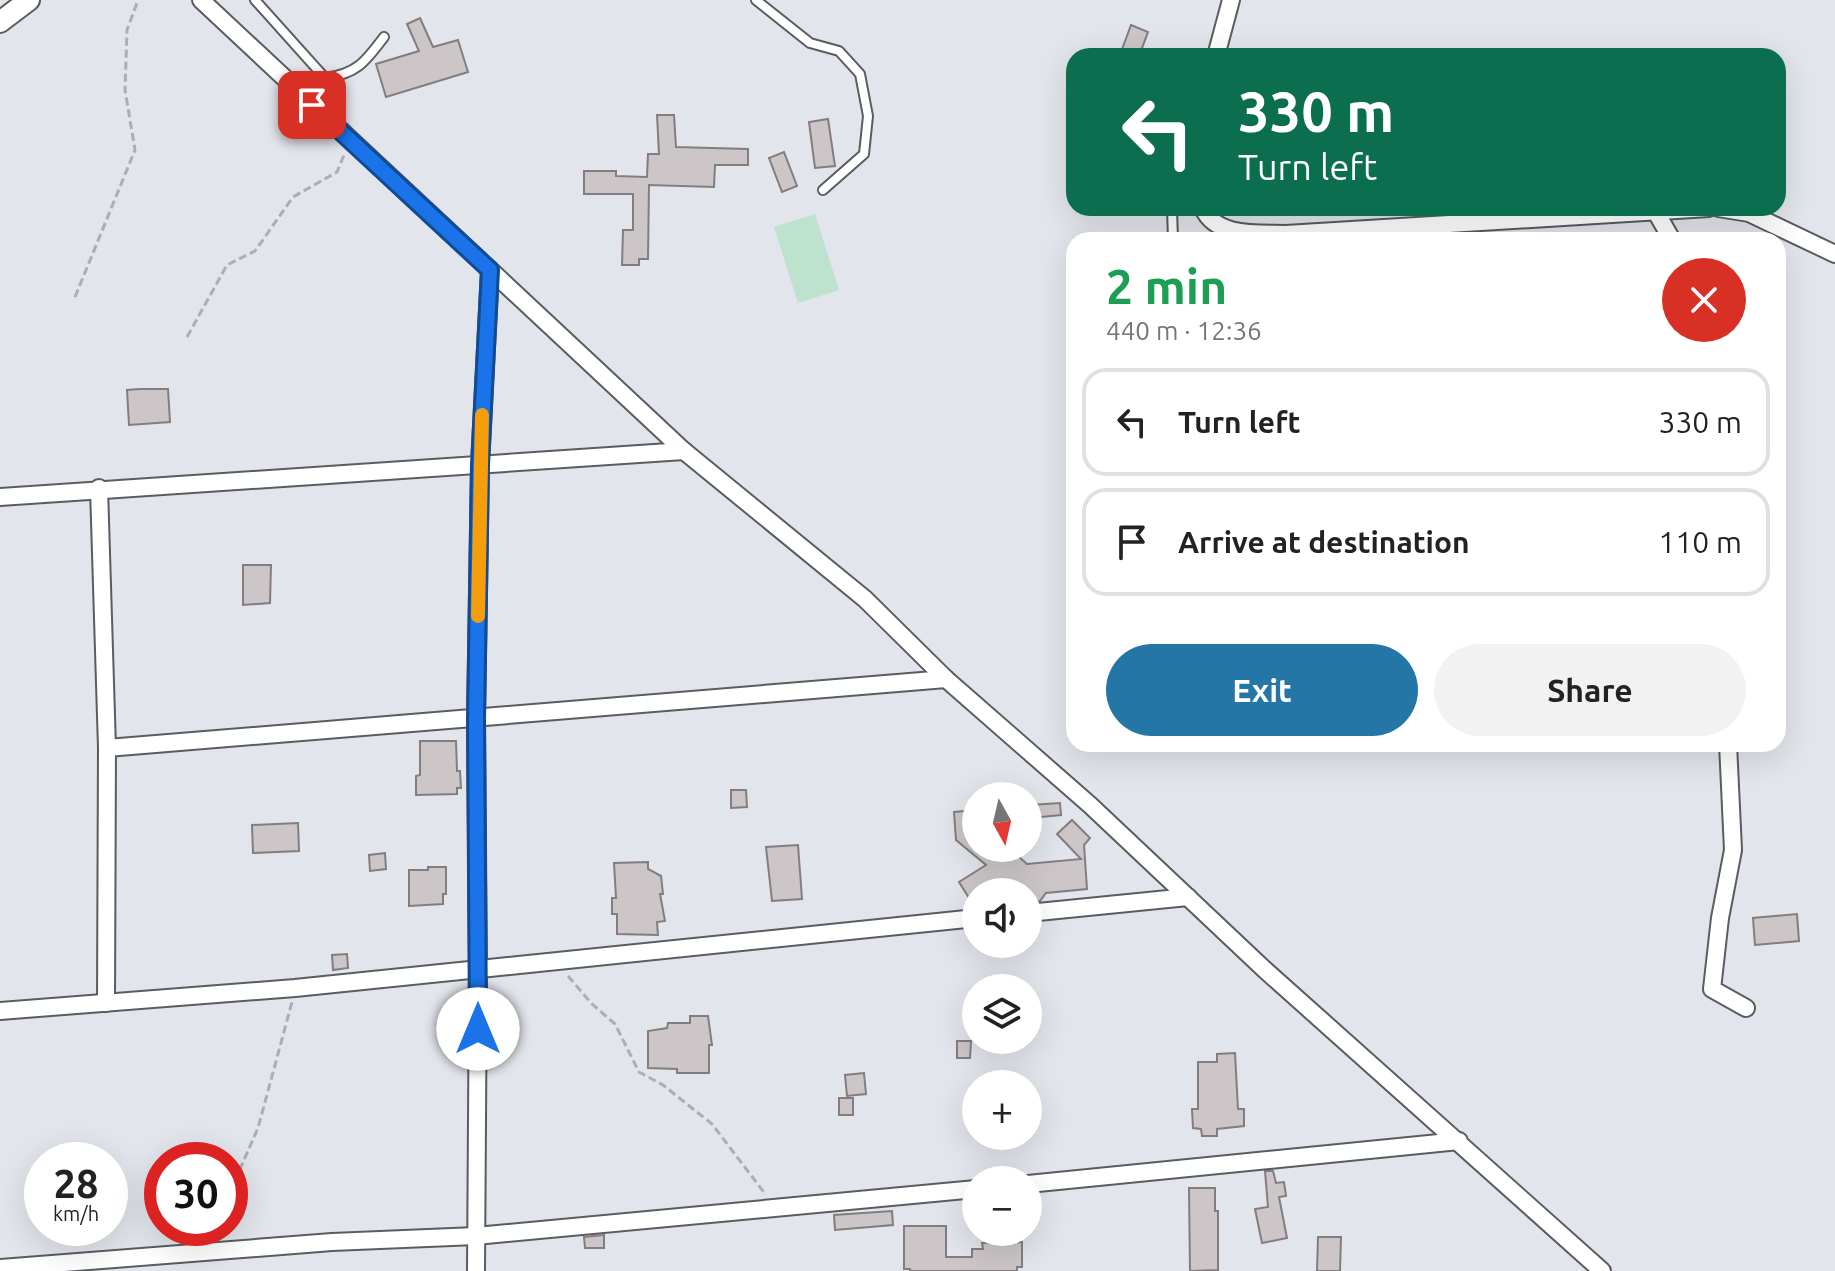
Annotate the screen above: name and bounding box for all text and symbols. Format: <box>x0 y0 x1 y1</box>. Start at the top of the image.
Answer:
pin <box>278 71 346 139</box>
icon: left <box>1106 80 1210 184</box>
text: 330 m <box>1238 80 1394 143</box>
icon: arrive <box>290 83 334 127</box>
text: Turn left <box>1238 146 1377 187</box>
button: close <box>1662 258 1746 342</box>
text: 2 min <box>1106 259 1227 313</box>
text: 440 m · 12:36 <box>1106 316 1262 345</box>
icon: left <box>1110 400 1154 444</box>
text: Turn left <box>1178 405 1300 439</box>
text: 330 m <box>1658 405 1742 439</box>
icon: arrive <box>1110 520 1154 564</box>
text: Arrive at destination <box>1178 525 1470 559</box>
text: 110 m <box>1658 525 1742 559</box>
button: Exit <box>1106 644 1418 736</box>
button: Share <box>1434 644 1746 736</box>
north arrow <box>962 782 1042 862</box>
map controls <box>962 782 1042 1246</box>
button: sound <box>962 878 1042 958</box>
button: layers <box>962 974 1042 1054</box>
position arrow <box>436 987 520 1071</box>
button: + <box>962 1070 1042 1150</box>
speed limit sign: 30 <box>144 1142 248 1246</box>
text: 28 <box>53 1161 99 1206</box>
button: − <box>962 1166 1042 1246</box>
text: km/h <box>53 1202 99 1225</box>

